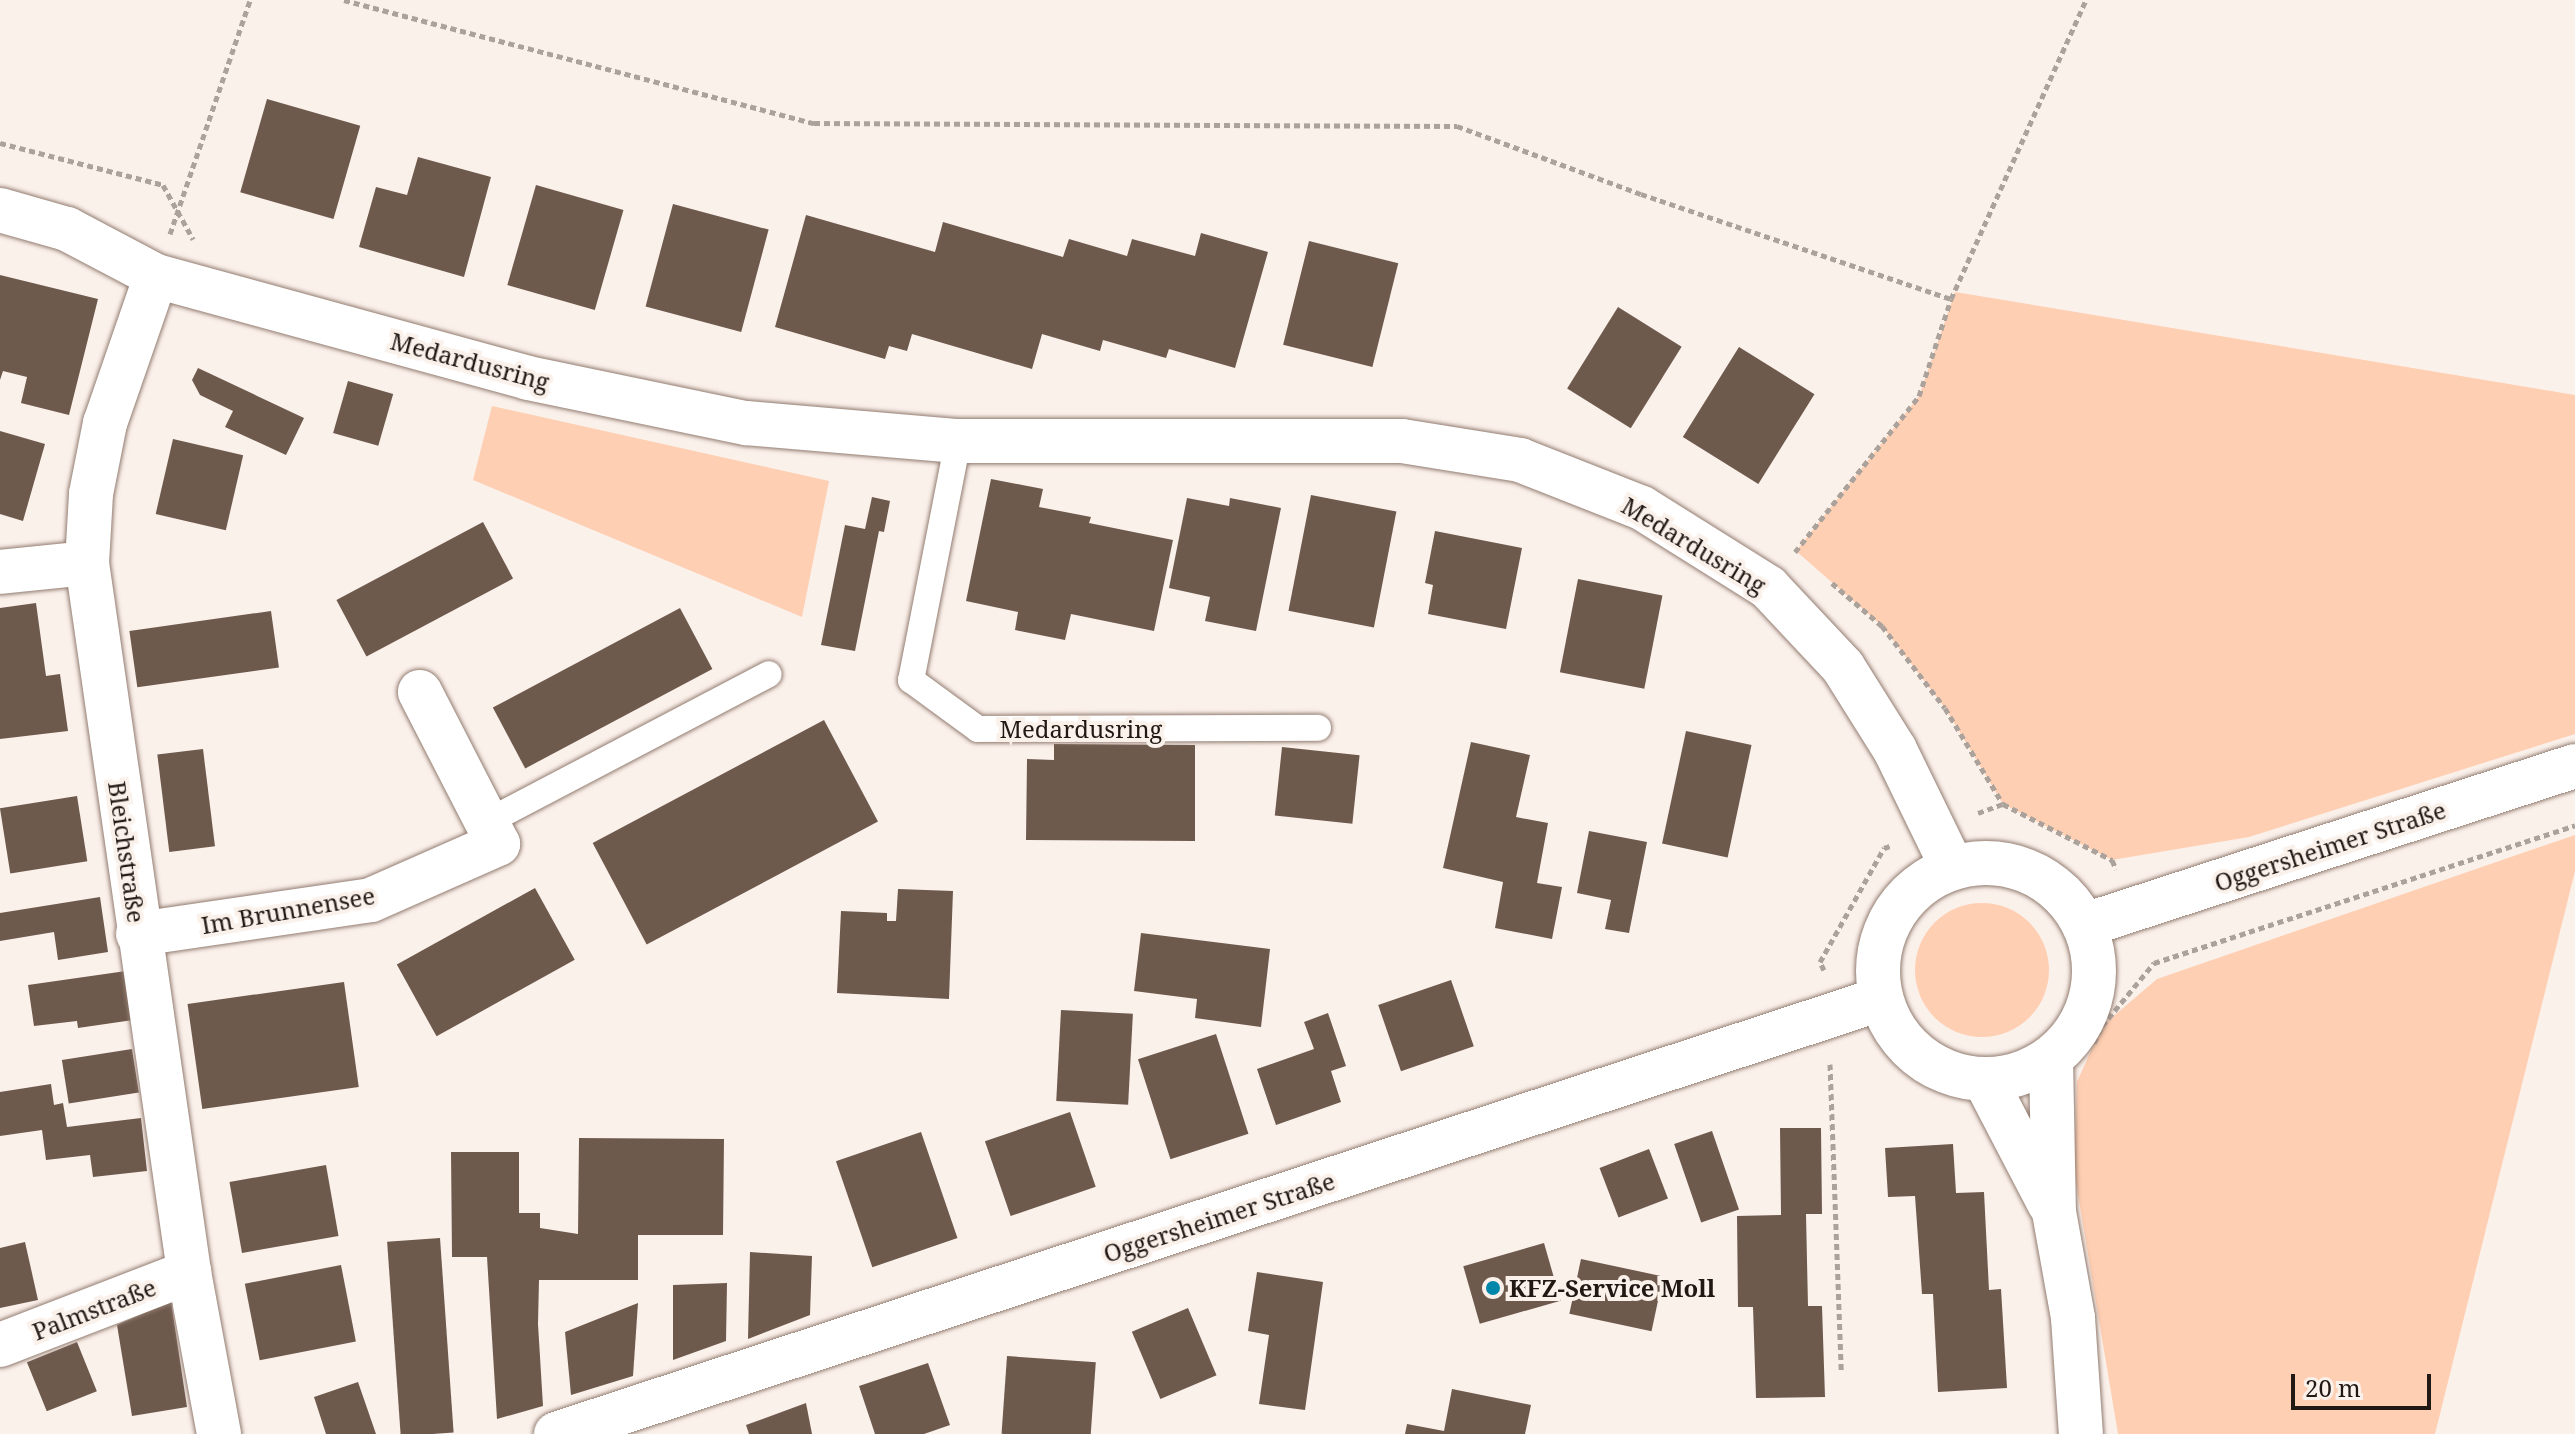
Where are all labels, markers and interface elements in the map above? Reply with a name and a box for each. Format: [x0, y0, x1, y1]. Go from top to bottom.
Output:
street label: Medardusring [388, 326, 552, 396]
street label: Medardusring [1617, 491, 1771, 599]
street label: Medardusring [999, 715, 1163, 743]
street label: Bleichstraße [103, 779, 151, 925]
street label: Oggersheimer Straße [2211, 795, 2449, 897]
street label: Im Brunnensee [199, 881, 377, 939]
street label: Oggersheimer Straße [1100, 1166, 1338, 1268]
street label: Palmstraße [28, 1272, 160, 1346]
place label: KFZ-Service Moll [1509, 1274, 1715, 1302]
marker: KFZ-Service Moll [1484, 1279, 1502, 1297]
scale bar [2295, 1358, 2435, 1408]
text: 20 m [2305, 1371, 2361, 1404]

